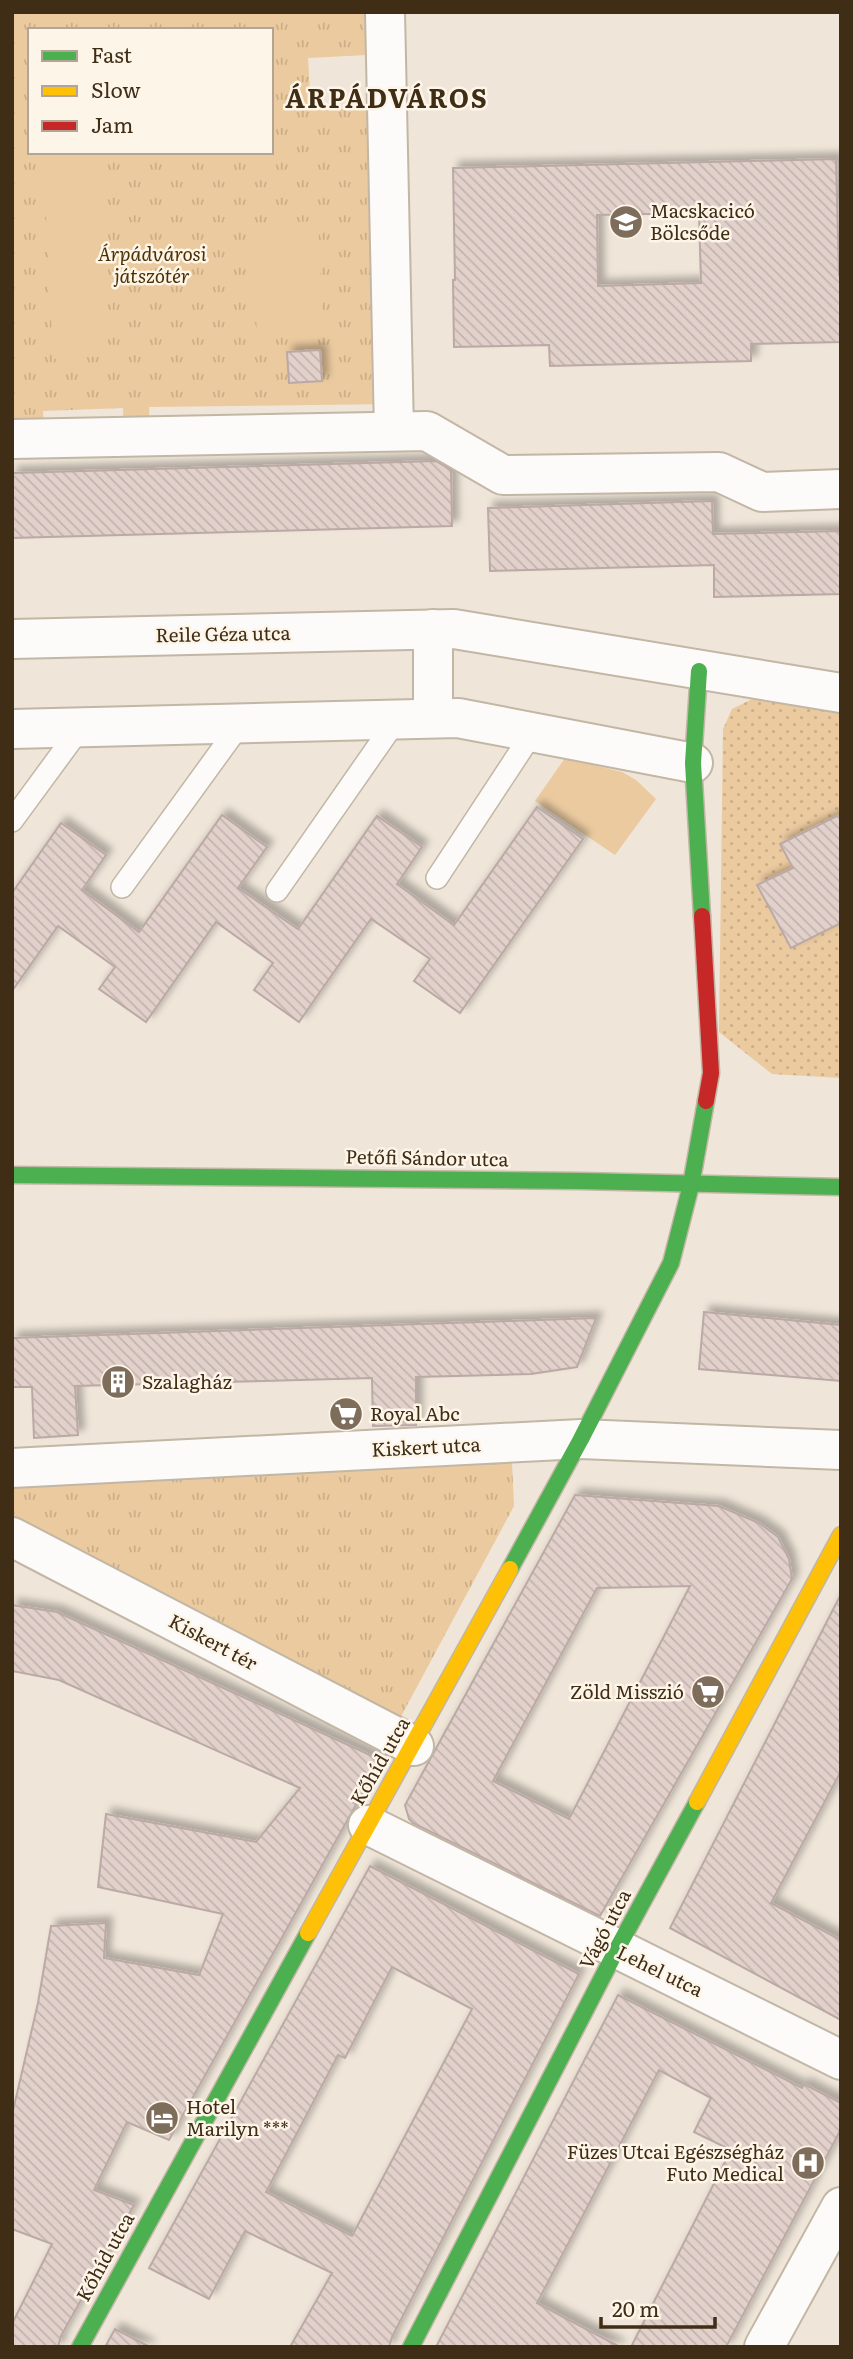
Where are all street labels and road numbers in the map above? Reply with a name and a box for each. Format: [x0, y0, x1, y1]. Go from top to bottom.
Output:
street label: Reile Géza utca [155, 618, 292, 648]
street label: Petőfi Sándor utca [345, 1142, 510, 1172]
street label: Kiskert utca [371, 1429, 482, 1463]
street label: Kiskert tér [164, 1606, 263, 1676]
street label: Kőhíd utca [343, 1710, 416, 1810]
street label: Vágó utca [571, 1883, 637, 1973]
street label: Lehel utca [613, 1937, 709, 2003]
street label: Kőhíd utca [68, 2206, 140, 2306]

